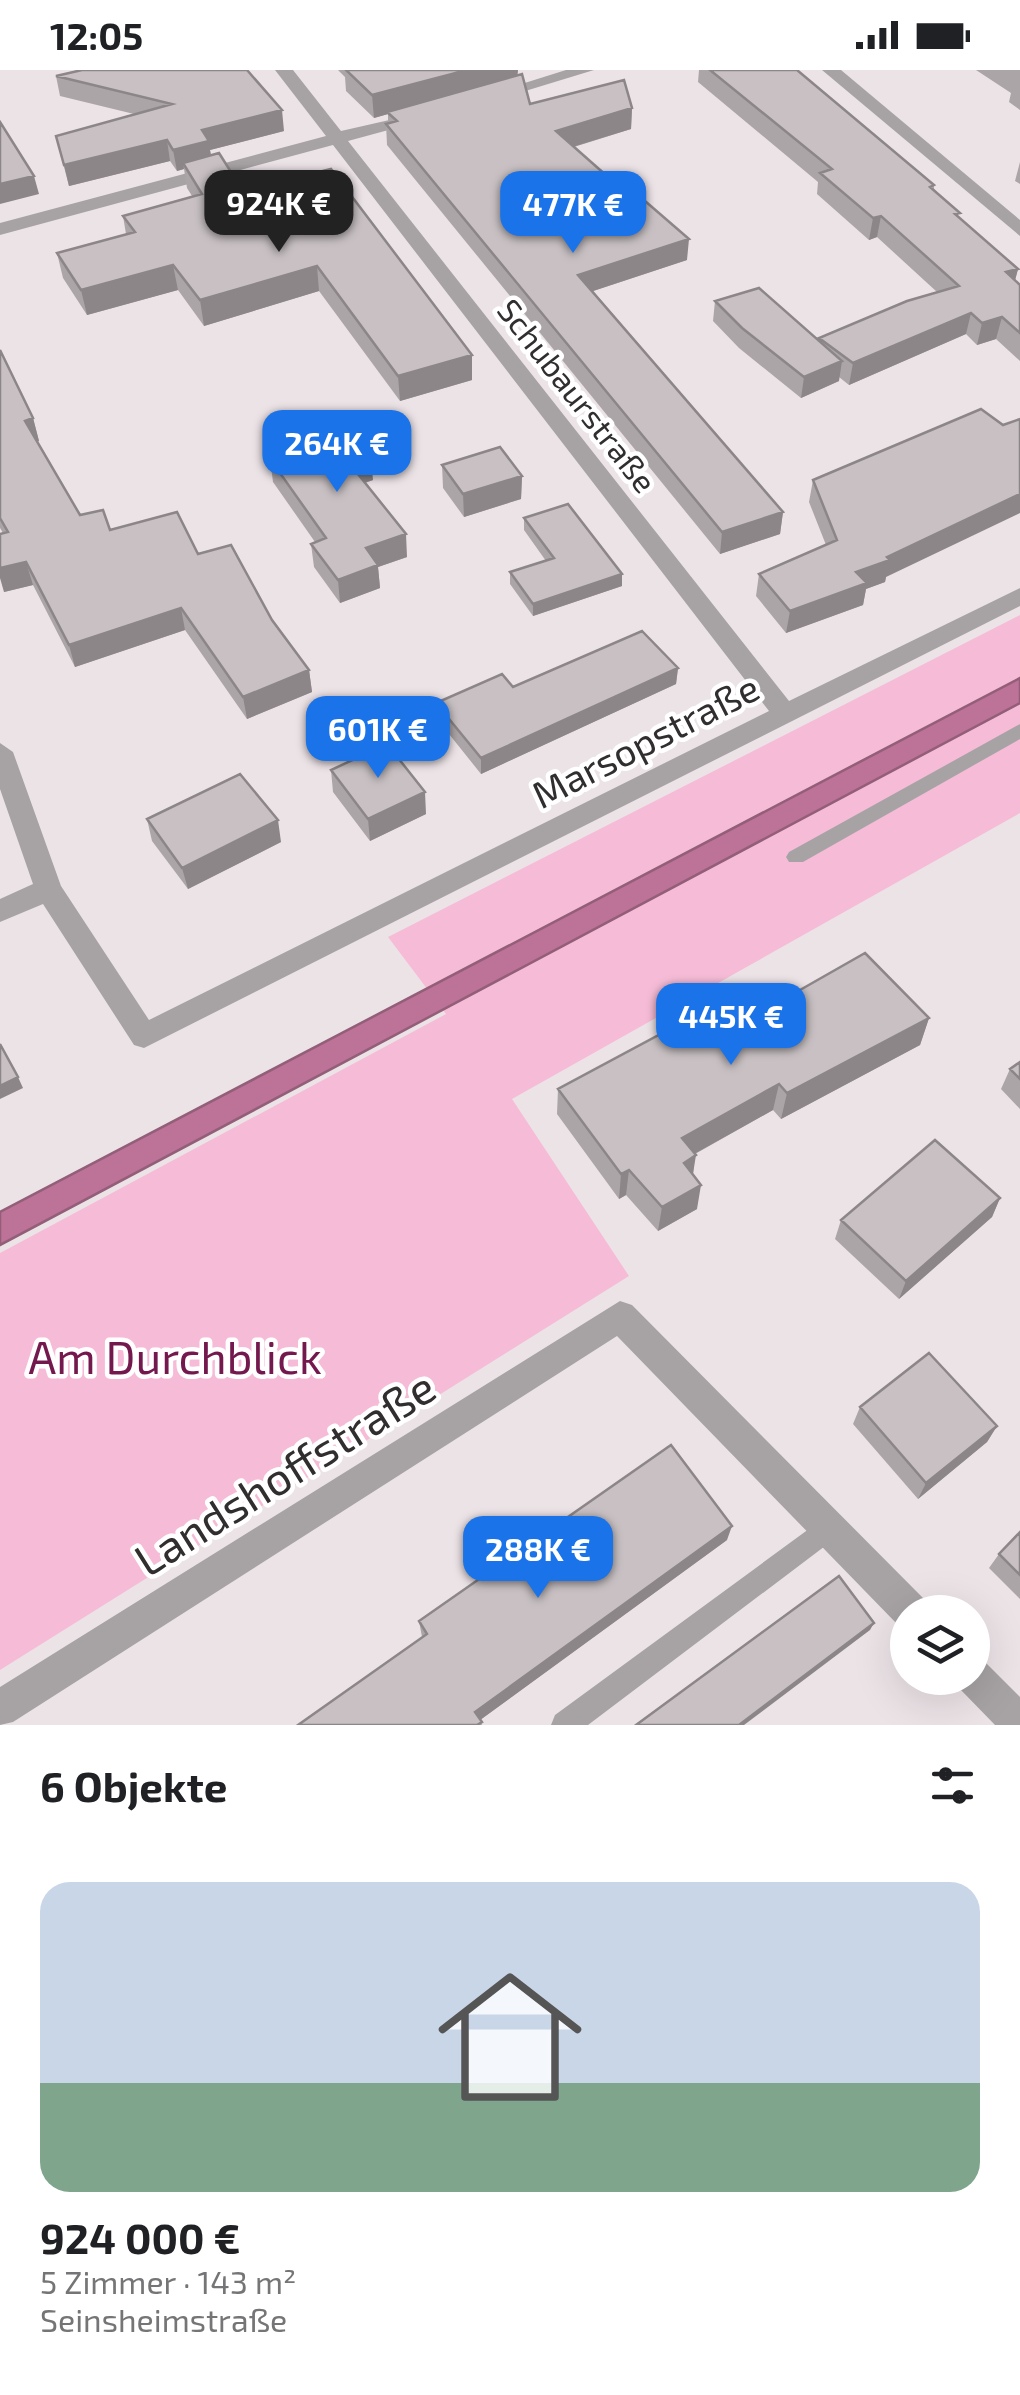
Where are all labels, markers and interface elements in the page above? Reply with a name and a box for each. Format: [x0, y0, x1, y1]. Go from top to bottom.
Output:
text: 12:05 [50, 12, 143, 58]
pin: 924K € [198, 170, 360, 255]
pin: 477K € [492, 171, 654, 256]
text: 924K € [226, 183, 332, 221]
text: 477K € [522, 184, 624, 222]
street label: Schubaurstraße [491, 291, 665, 499]
pin: 264K € [256, 410, 418, 495]
text: 264K € [284, 423, 390, 461]
street label: Marsopstraße [524, 663, 766, 817]
pin: 601K € [297, 696, 459, 781]
text: 601K € [328, 709, 428, 747]
pin: 445K € [650, 983, 812, 1068]
text: 445K € [678, 996, 784, 1034]
park label: Am Durchblick [28, 1329, 322, 1383]
street label: Landshoffstraße [124, 1358, 444, 1586]
pin: 288K € [457, 1516, 619, 1601]
text: 288K € [485, 1529, 591, 1567]
map controls [890, 1595, 990, 1695]
button: layers [890, 1595, 990, 1695]
icon: filters [925, 1758, 980, 1813]
text: 6 Objekte [40, 1760, 227, 1810]
icon: home [420, 1947, 600, 2127]
text: 924 000 € [40, 2212, 241, 2262]
text: 5 Zimmer · 143 m² [40, 2262, 296, 2300]
text: Seinsheimstraße [40, 2300, 287, 2338]

